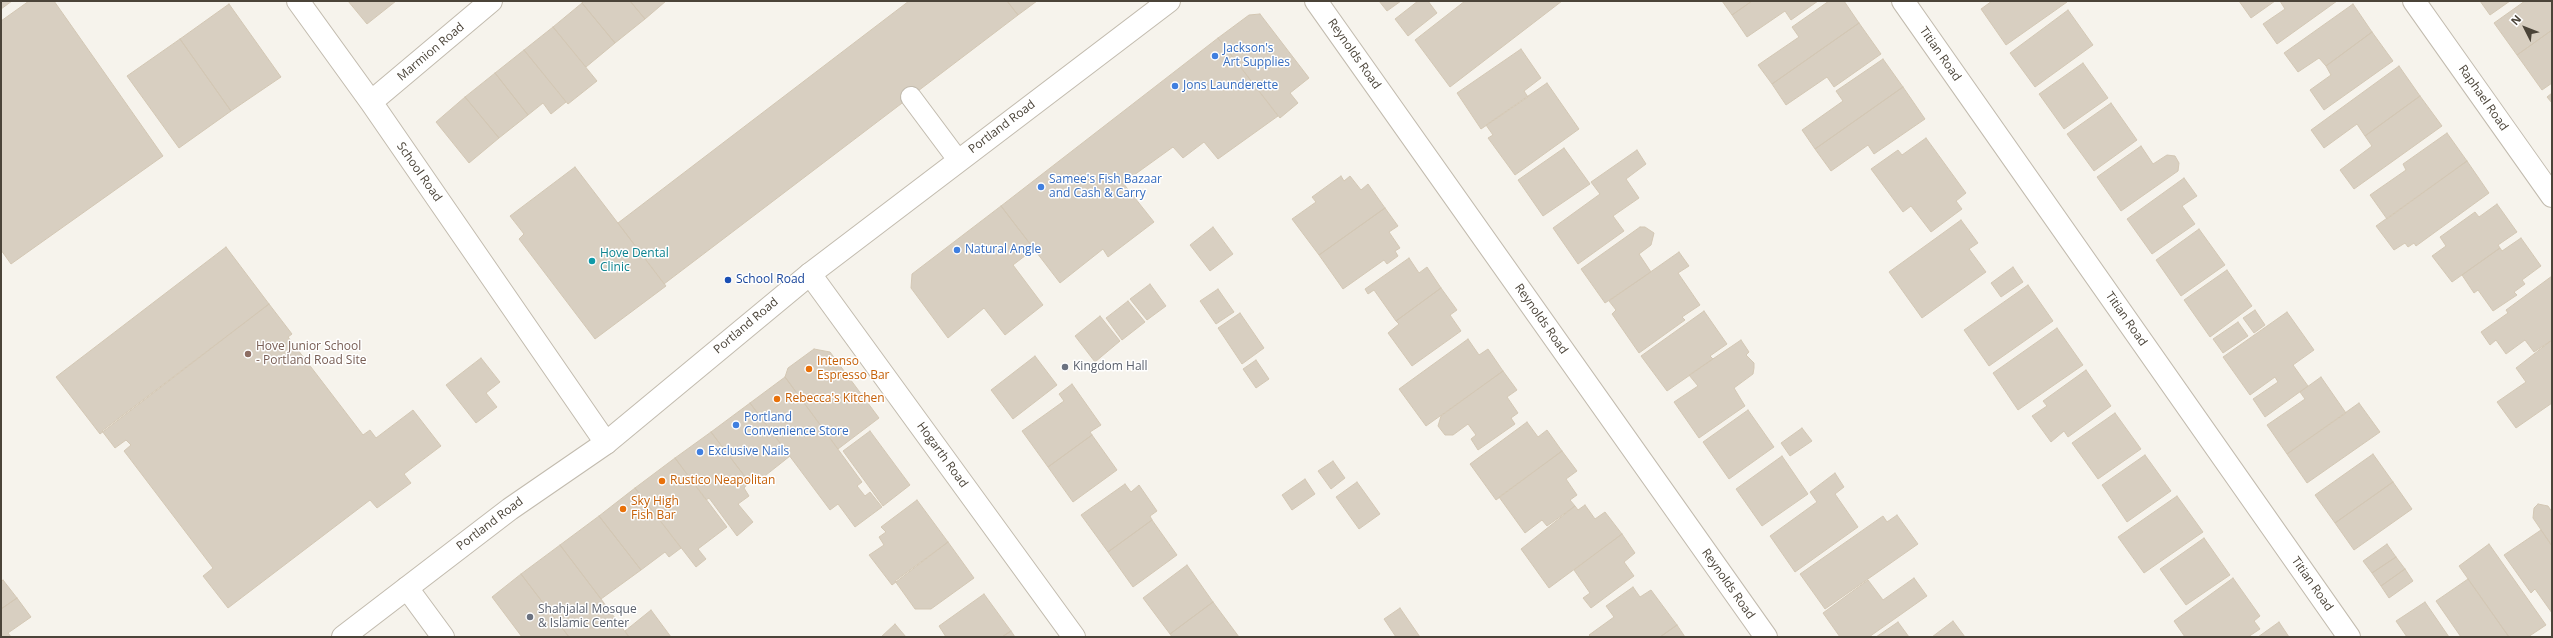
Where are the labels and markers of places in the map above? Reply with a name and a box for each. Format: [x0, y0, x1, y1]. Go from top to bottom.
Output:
place label: Jackson's Art Supplies [1223, 42, 1290, 70]
marker: Jackson's Art Supplies [1210, 51, 1220, 61]
place label: Jons Launderette [1183, 79, 1278, 93]
marker: Jons Launderette [1170, 81, 1180, 91]
place label: Samee's Fish Bazaar and Cash & Carry [1049, 173, 1162, 201]
marker: Samee's Fish Bazaar and Cash & Carry [1036, 182, 1046, 192]
place label: Natural Angle [965, 243, 1041, 257]
marker: Natural Angle [952, 245, 962, 255]
place label: Hove Dental Clinic [600, 247, 669, 275]
marker: Hove Dental Clinic [587, 256, 597, 266]
place label: School Road [736, 273, 805, 287]
marker: School Road [723, 275, 733, 285]
place label: Hove Junior School - Portland Road Site [256, 340, 366, 368]
marker: Hove Junior School - Portland Road Site [243, 349, 253, 359]
place label: Intenso Espresso Bar [817, 355, 889, 383]
place label: Kingdom Hall [1073, 360, 1148, 374]
marker: Kingdom Hall [1060, 362, 1070, 372]
marker: Intenso Espresso Bar [804, 364, 814, 374]
place label: Rebecca's Kitchen [785, 392, 885, 406]
marker: Rebecca's Kitchen [772, 394, 782, 404]
place label: Portland Convenience Store [744, 411, 849, 439]
marker: Portland Convenience Store [731, 420, 741, 430]
place label: Exclusive Nails [708, 445, 789, 459]
marker: Exclusive Nails [695, 447, 705, 457]
place label: Rustico Neapolitan [670, 474, 775, 488]
marker: Rustico Neapolitan [657, 476, 667, 486]
place label: Sky High Fish Bar [631, 495, 679, 523]
marker: Sky High Fish Bar [618, 504, 628, 514]
place label: Shahjalal Mosque & Islamic Center [538, 603, 637, 631]
marker: Shahjalal Mosque & Islamic Center [525, 612, 535, 622]

